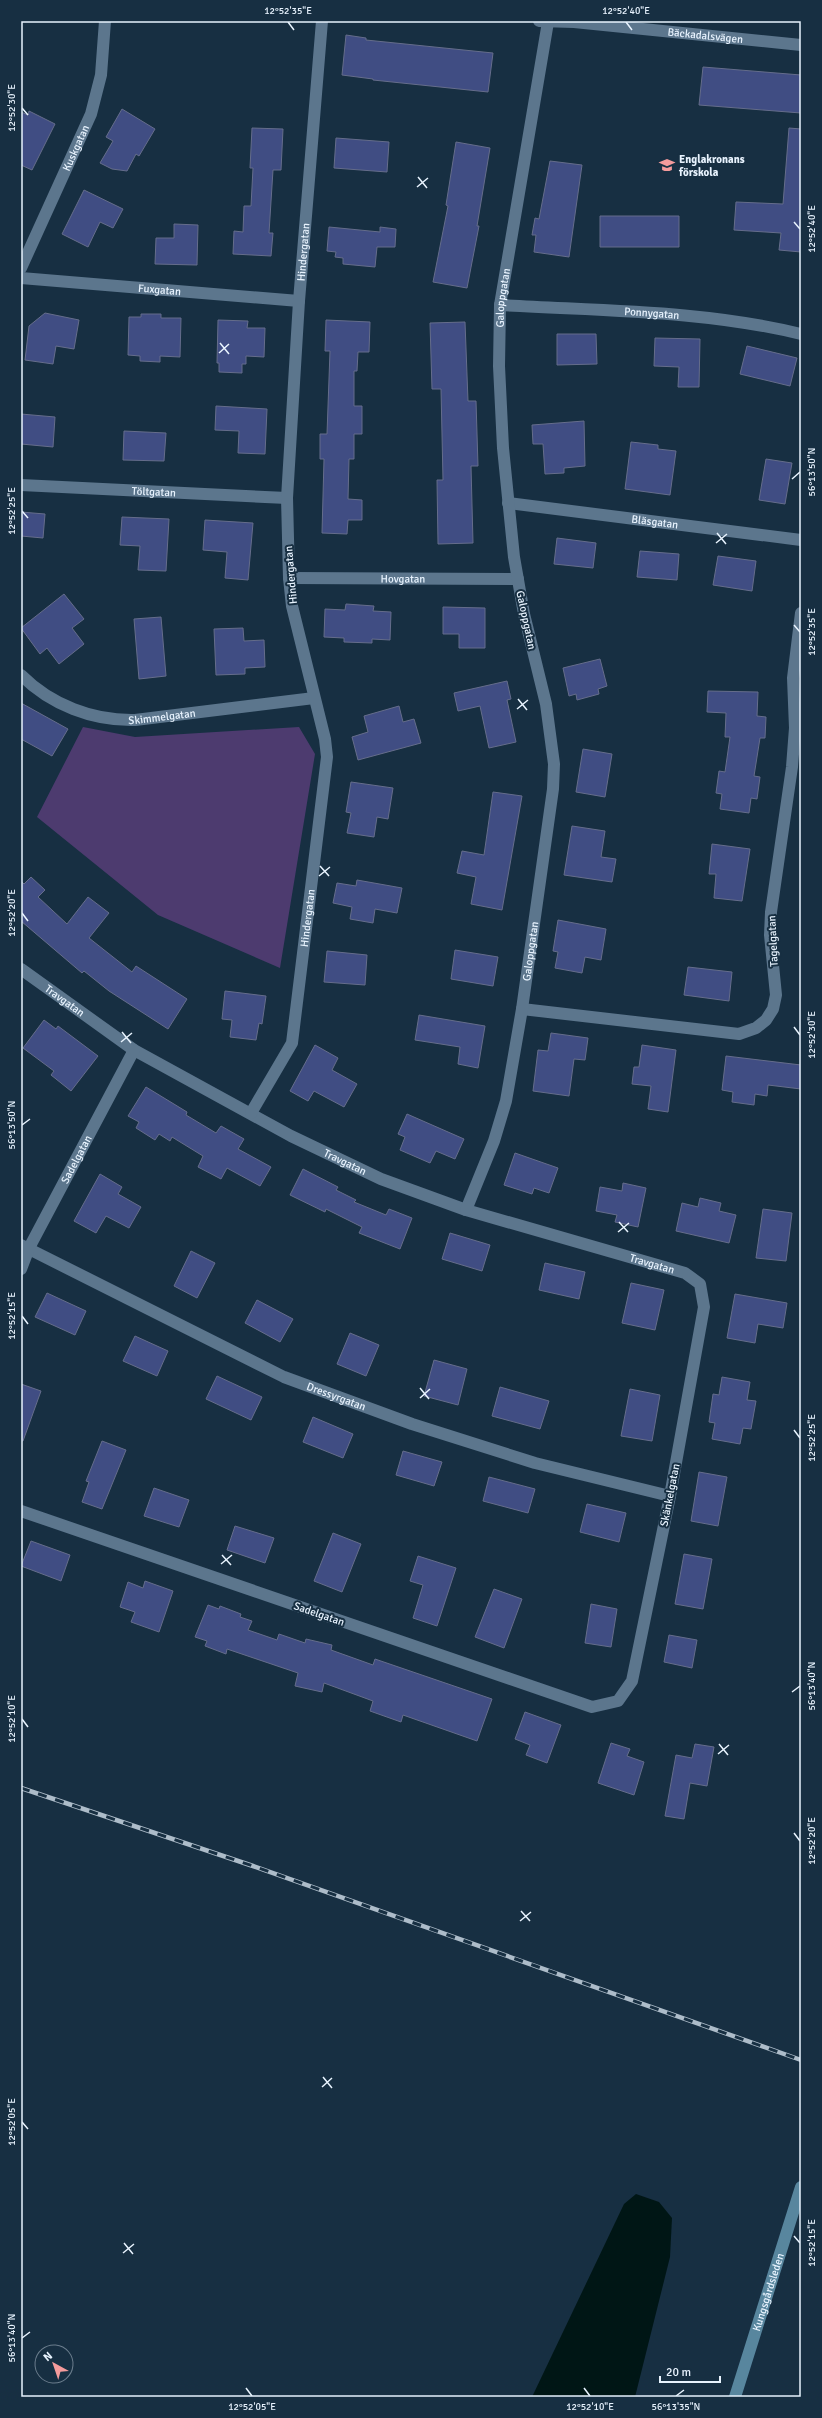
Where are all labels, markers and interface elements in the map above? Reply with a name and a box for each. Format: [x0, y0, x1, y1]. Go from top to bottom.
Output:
text: 12°52'35"E [264, 5, 312, 17]
text: 12°52'40"E [602, 5, 650, 17]
street label: Bäckadalsvägen [667, 25, 744, 46]
text: 12°52'30"E [6, 84, 18, 132]
street label: Kuskgatan [59, 123, 92, 173]
place label: Englakronans förskola [678, 153, 745, 179]
school or university icon: Englakronans förskola [658, 156, 676, 174]
text: 12°52'40"E [806, 205, 818, 253]
street label: Hindergatan [294, 222, 312, 282]
street label: Galoppgatan [493, 267, 513, 328]
street label: Fuxgatan [138, 281, 182, 298]
street label: Ponnygatan [624, 305, 680, 321]
text: 56°13'50"N [806, 448, 818, 496]
street label: Töltgatan [131, 484, 176, 499]
text: 12°52'25"E [6, 487, 18, 535]
street label: Bläsgatan [631, 512, 679, 531]
street label: Hindergatan [282, 545, 300, 605]
street label: Hovgatan [381, 572, 425, 585]
street label: Galoppgatan [513, 589, 539, 651]
text: 12°52'35"E [806, 608, 818, 656]
street label: Skimmelgatan [128, 706, 196, 727]
street label: Hindergatan [297, 888, 317, 948]
text: 12°52'20"E [6, 889, 18, 937]
street label: Tagelgatan [765, 915, 781, 967]
street label: Galoppgatan [520, 921, 541, 982]
street label: Travgatan [42, 982, 87, 1019]
text: 12°52'30"E [806, 1011, 818, 1059]
text: 56°13'50"N [6, 1101, 18, 1149]
street label: Sadelgatan [58, 1133, 94, 1186]
street label: Travgatan [322, 1146, 369, 1178]
street label: Travgatan [628, 1251, 676, 1276]
text: 12°52'15"E [6, 1292, 18, 1340]
street label: Dressyrgatan [305, 1379, 368, 1413]
text: 12°52'25"E [806, 1414, 818, 1462]
street label: Skänkelgatan [658, 1462, 682, 1528]
street label: Sadelgatan [292, 1599, 346, 1629]
text: 56°13'40"N [806, 1662, 818, 1710]
text: 12°52'10"E [6, 1695, 18, 1743]
text: 12°52'20"E [806, 1817, 818, 1865]
text: 12°52'05"E [6, 2098, 18, 2146]
text: 12°52'15"E [806, 2219, 818, 2267]
street label: Kungsgårdsleden [750, 2251, 786, 2333]
text: 56°13'40"N [6, 2314, 18, 2362]
north arrow [34, 2344, 74, 2384]
text: N [41, 2349, 55, 2364]
scale bar [660, 2358, 720, 2384]
text: 20 m [666, 2365, 691, 2380]
text: 12°52'05"E [228, 2401, 276, 2413]
text: 12°52'10"E [566, 2401, 614, 2413]
text: 56°13'35"N [652, 2401, 700, 2413]

